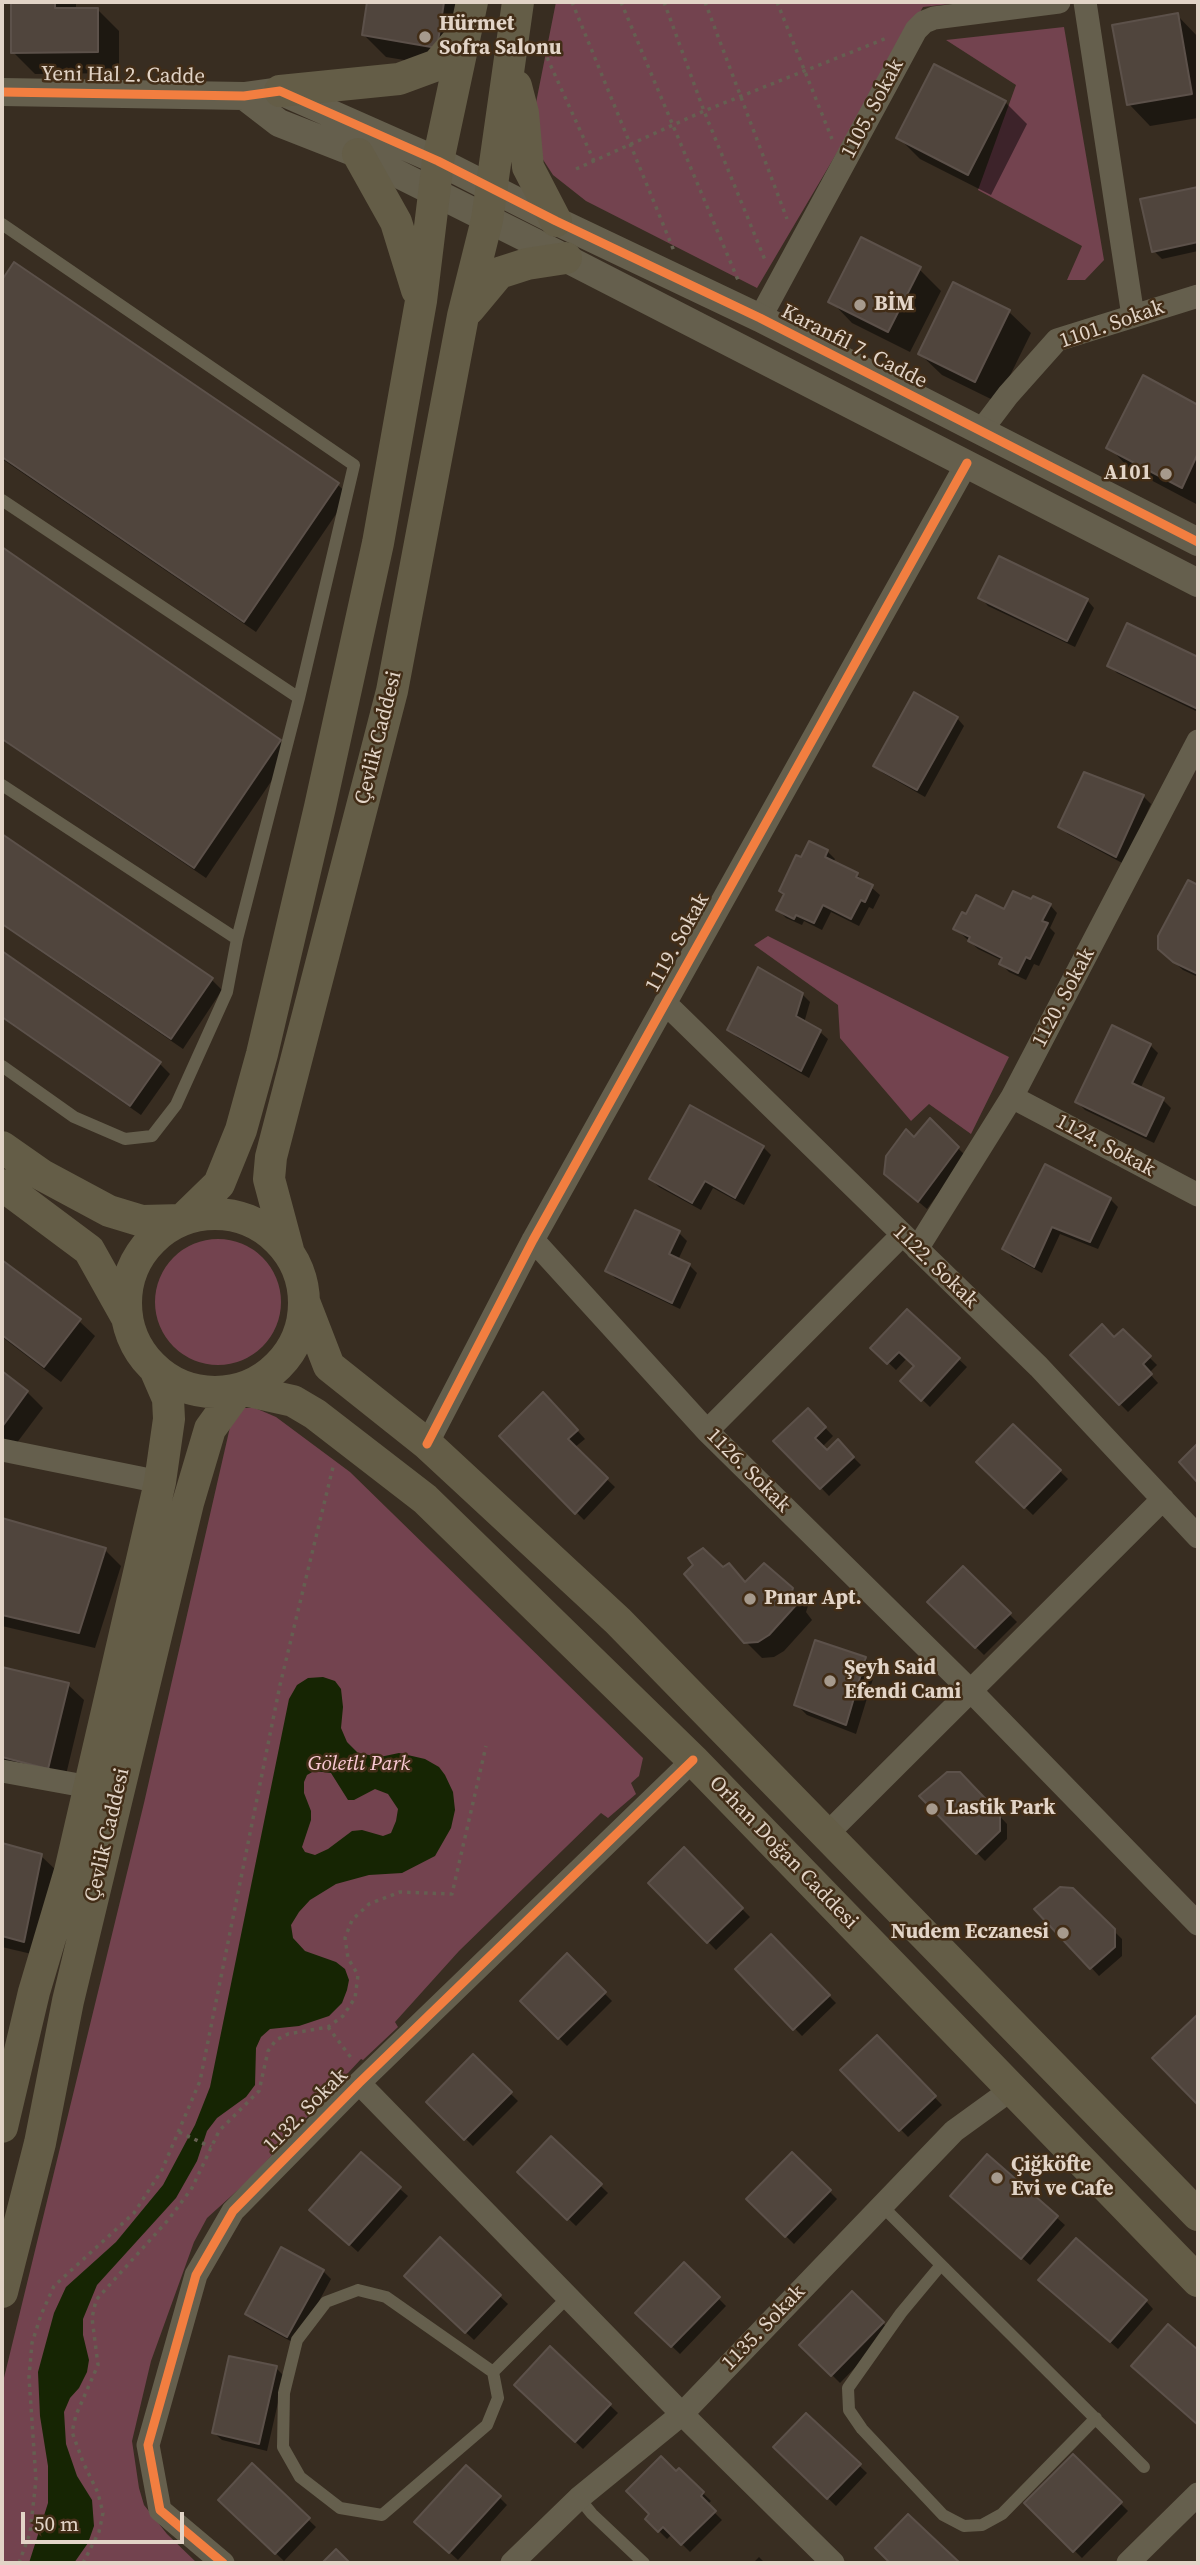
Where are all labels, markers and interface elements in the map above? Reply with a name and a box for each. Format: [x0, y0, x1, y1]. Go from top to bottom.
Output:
place label: Hürmet Sofra Salonu [439, 12, 561, 62]
marker: Hürmet Sofra Salonu [417, 29, 433, 45]
street label: 1105. Sokak [836, 55, 910, 163]
street label: Yeni Hal 2. Cadde [41, 62, 205, 90]
place label: BİM [874, 292, 914, 318]
street label: 1101. Sokak [1056, 295, 1168, 355]
marker: BİM [852, 297, 868, 313]
street label: Karanfil 7. Cadde [777, 299, 931, 395]
place label: A101 [1104, 461, 1152, 487]
marker: A101 [1158, 466, 1174, 482]
street label: Çevlik Caddesi [350, 669, 408, 807]
street label: 1119. Sokak [641, 889, 715, 997]
street label: 1120. Sokak [1027, 944, 1101, 1052]
street label: 1124. Sokak [1051, 1109, 1159, 1183]
street label: 1122. Sokak [887, 1220, 983, 1314]
street label: 1126. Sokak [701, 1424, 795, 1518]
place label: Pınar Apt. [764, 1586, 862, 1612]
marker: Pınar Apt. [742, 1591, 758, 1607]
place label: Şeyh Said Efendi Cami [844, 1656, 961, 1706]
marker: Şeyh Said Efendi Cami [822, 1673, 838, 1689]
park label: Göletli Park [308, 1752, 410, 1778]
street label: Çevlik Caddesi [80, 1766, 136, 1904]
street label: Orhan Doğan Caddesi [703, 1771, 863, 1935]
place label: Lastik Park [946, 1796, 1056, 1822]
marker: Lastik Park [924, 1801, 940, 1817]
place label: Nudem Eczanesi [891, 1920, 1049, 1946]
marker: Nudem Eczanesi [1055, 1925, 1071, 1941]
street label: 1132. Sokak [259, 2064, 353, 2158]
place label: Çiğköfte Evi ve Cafe [1011, 2153, 1113, 2203]
marker: Çiğköfte Evi ve Cafe [989, 2170, 1005, 2186]
street label: 1135. Sokak [717, 2280, 811, 2376]
scale bar [24, 2498, 187, 2542]
text: 50 m [34, 2509, 79, 2538]

